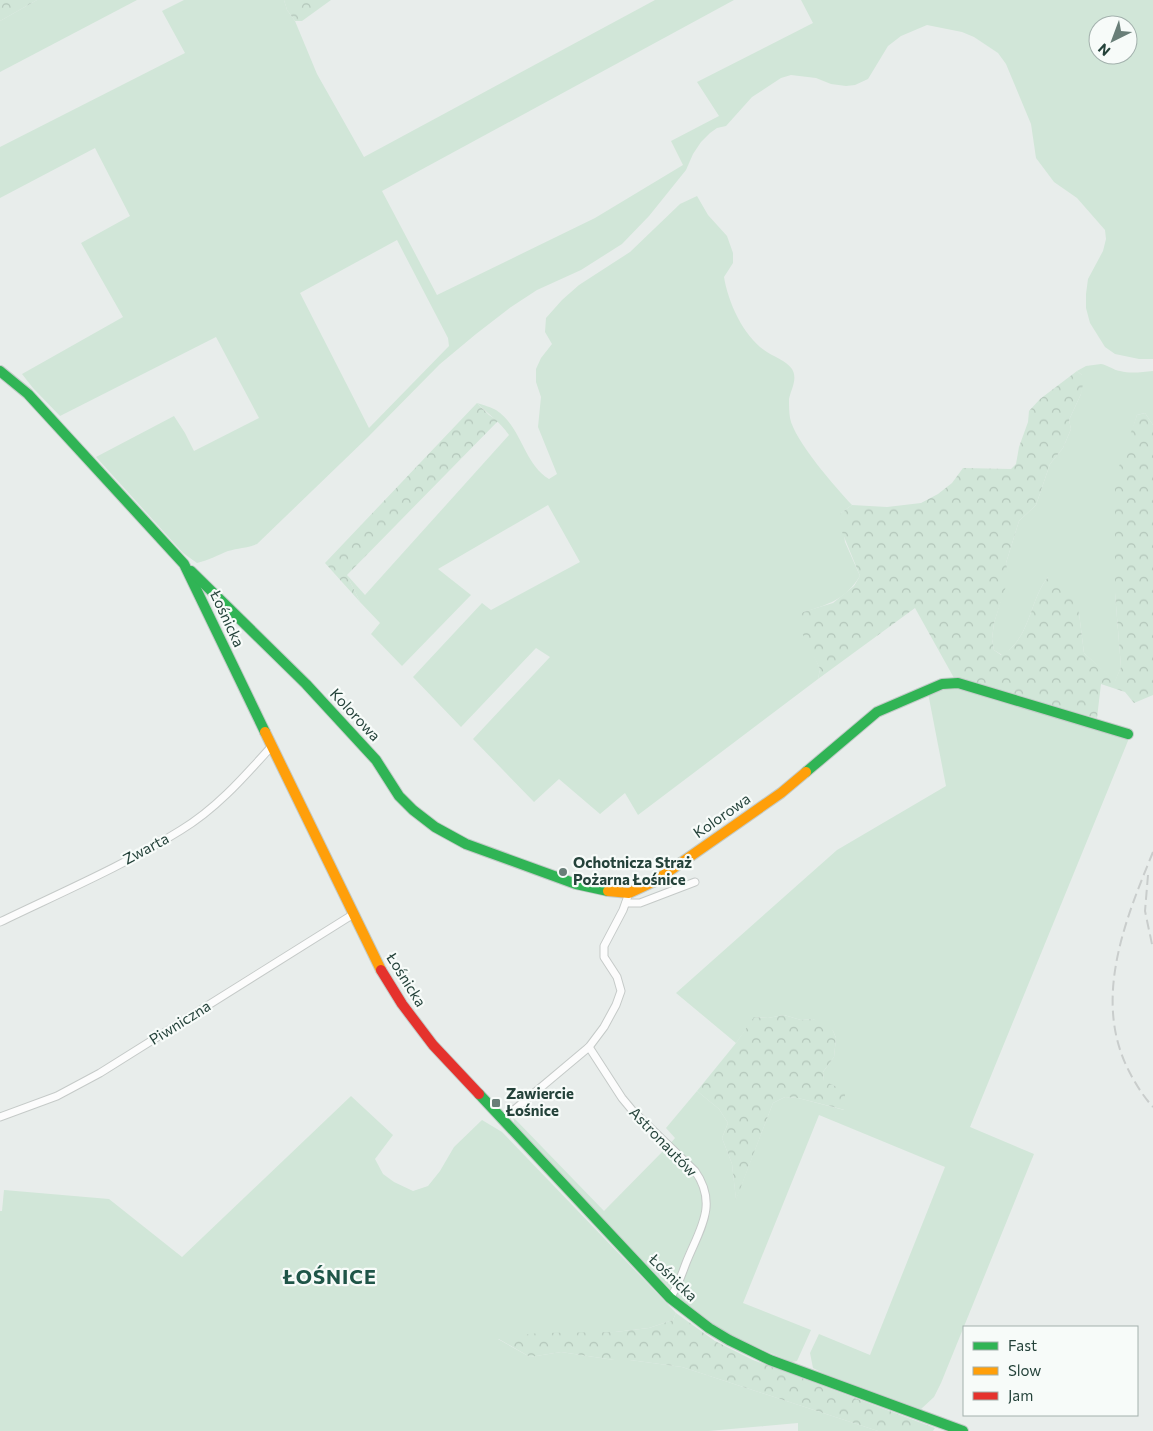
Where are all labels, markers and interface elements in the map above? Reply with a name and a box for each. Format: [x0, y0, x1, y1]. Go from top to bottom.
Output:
north arrow [1088, 15, 1138, 65]
text: N [1094, 40, 1114, 60]
street label: Łośnicka [207, 587, 249, 650]
street label: Kolorowa [327, 684, 385, 744]
street label: Kolorowa [689, 789, 753, 841]
street label: Zwarta [120, 829, 171, 868]
place label: Ochotnicza Straż Pożarna Łośnice [573, 853, 692, 888]
marker: Ochotnicza Straż Pożarna Łośnice [557, 866, 569, 878]
street label: Łośnicka [383, 948, 430, 1010]
street label: Piwniczna [145, 996, 214, 1048]
place label: Zawiercie Łośnice [505, 1084, 574, 1119]
marker: Zawiercie Łośnice [490, 1097, 502, 1109]
street label: Astronautów [626, 1103, 701, 1180]
street label: Łośnicka [645, 1249, 702, 1305]
district label: ŁOŚNICE [282, 1264, 377, 1288]
legend [963, 1326, 1138, 1416]
text: Fast [1008, 1336, 1037, 1354]
text: Slow [1008, 1361, 1041, 1379]
text: Jam [1008, 1386, 1033, 1404]

